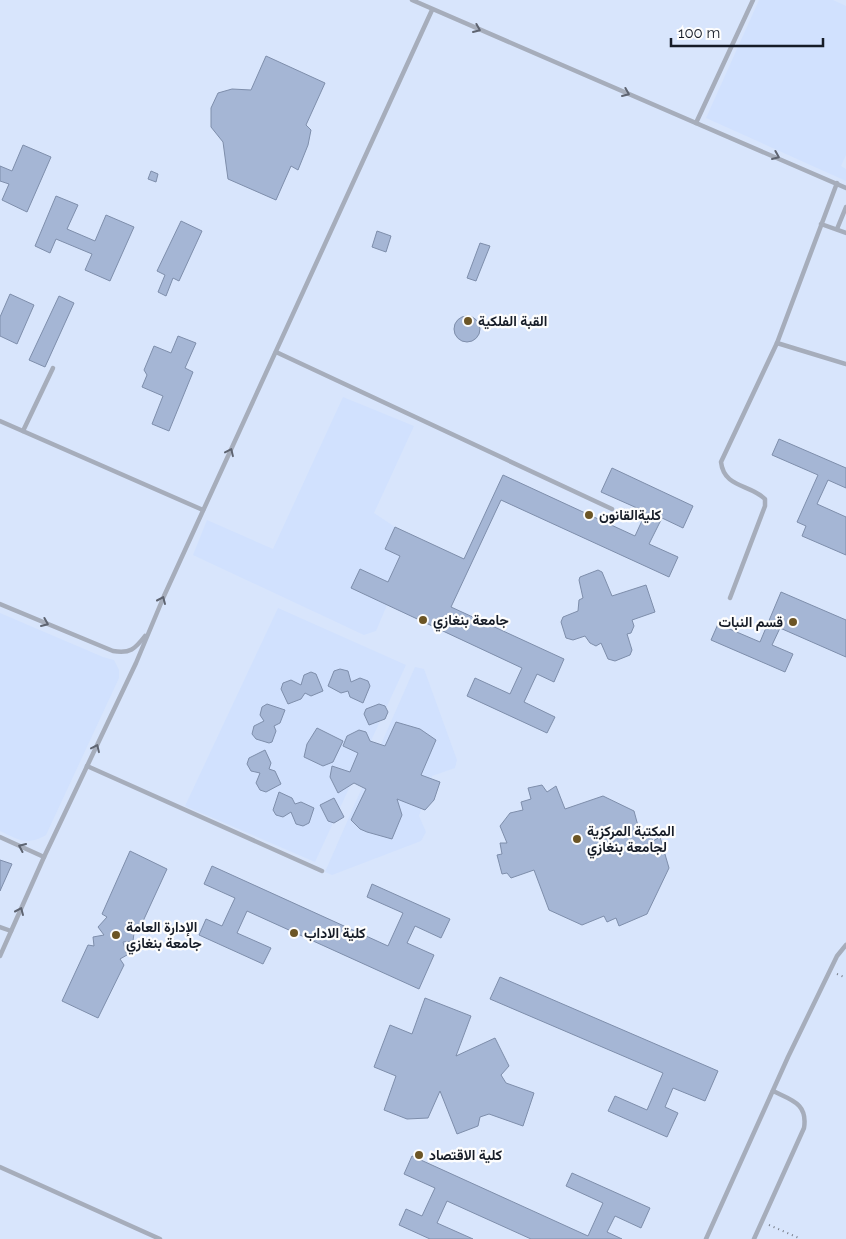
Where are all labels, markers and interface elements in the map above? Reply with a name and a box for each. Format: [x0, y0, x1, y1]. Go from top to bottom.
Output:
scale bar [671, 15, 824, 47]
one-way arrow [472, 23, 481, 34]
text: 100 m [678, 24, 720, 42]
one-way arrow [622, 88, 630, 98]
one-way arrow [771, 150, 780, 161]
place label: القبة الفلكية [478, 313, 547, 330]
marker: القبة الفلكية [462, 315, 474, 327]
one-way arrow [223, 448, 234, 457]
place label: كليةالقانون [599, 507, 661, 524]
marker: كليةالقانون [583, 509, 595, 521]
one-way arrow [156, 596, 167, 605]
place label: جامعة بنغازي [433, 612, 509, 632]
marker: جامعة بنغازي [417, 614, 429, 626]
place label: قسم النبات [718, 614, 783, 631]
one-way arrow [40, 616, 49, 627]
marker: قسم النبات [787, 616, 799, 628]
one-way arrow [90, 744, 100, 753]
place label: المكتبة المركزية لجامعة بنغازي [587, 823, 675, 859]
marker: المكتبة المركزية لجامعة بنغازي [571, 833, 583, 845]
one-way arrow [18, 843, 27, 853]
one-way arrow [13, 907, 24, 916]
place label: الإدارة العامة جامعة بنغازي [126, 919, 202, 955]
place label: كلية الاداب [304, 925, 366, 942]
marker: كلية الاداب [288, 927, 300, 939]
marker: الإدارة العامة جامعة بنغازي [110, 929, 122, 941]
place label: كلية الاقتصاد [429, 1147, 502, 1164]
marker: كلية الاقتصاد [413, 1149, 425, 1161]

